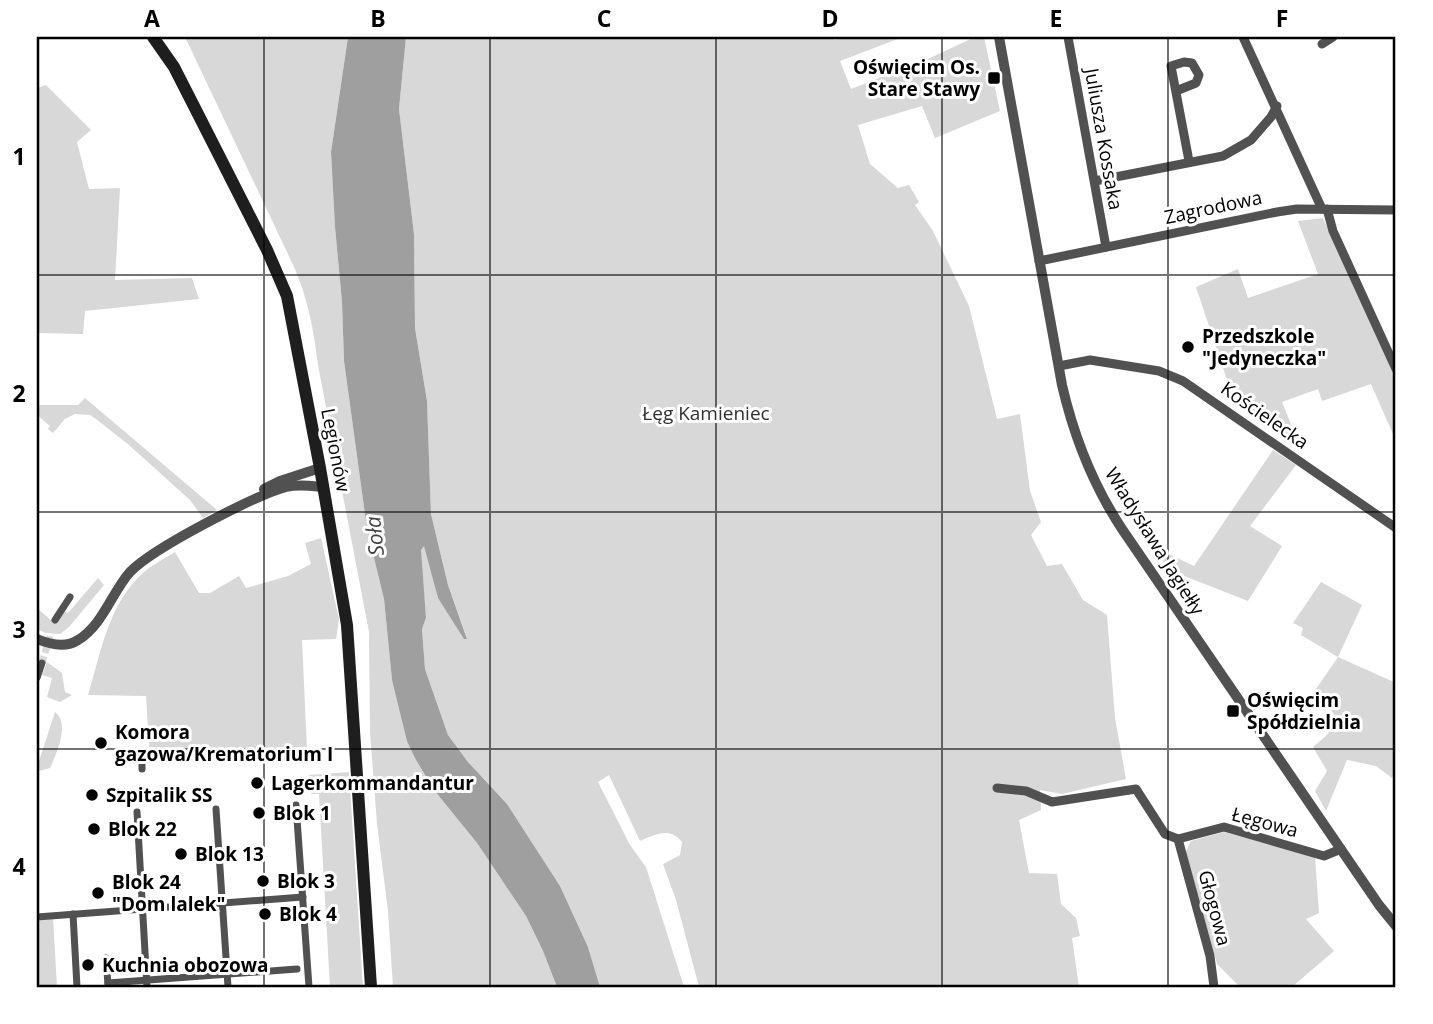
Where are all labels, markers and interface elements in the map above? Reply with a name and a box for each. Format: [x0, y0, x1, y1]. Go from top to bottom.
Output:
text: A [144, 2, 160, 34]
text: B [370, 2, 386, 34]
text: C [597, 2, 611, 34]
text: D [821, 2, 839, 34]
text: E [1050, 2, 1062, 34]
text: F [1276, 2, 1288, 34]
place label: Oświęcim Os. Stare Stawy [853, 54, 980, 102]
street label: Juliusza Kossaka [1078, 64, 1129, 212]
marker: Oświęcim Os. Stare Stawy [986, 70, 1002, 86]
text: 1 [12, 140, 26, 172]
street label: Zagrodowa [1162, 184, 1264, 230]
place label: Przedszkole "Jedyneczka" [1202, 323, 1326, 371]
marker: Przedszkole "Jedyneczka" [1180, 339, 1196, 355]
street label: Kościelecka [1216, 375, 1314, 455]
text: 2 [12, 377, 26, 409]
park label: Łęg Kamieniec [642, 400, 770, 426]
street label: Legionów [315, 406, 357, 494]
street label: Władysława Jagiełły [1099, 462, 1211, 620]
water label: Soła [358, 515, 390, 557]
text: 3 [12, 613, 26, 645]
place label: Oświęcim Spółdzielnia [1247, 687, 1361, 735]
marker: Oświęcim Spółdzielnia [1225, 703, 1241, 719]
place label: Komora gazowa/Krematorium I [115, 719, 333, 767]
marker: Komora gazowa/Krematorium I [93, 735, 109, 751]
place label: Lagerkommandantur [271, 770, 474, 796]
marker: Lagerkommandantur [249, 775, 265, 791]
place label: Szpitalik SS [106, 782, 213, 808]
marker: Szpitalik SS [84, 787, 100, 803]
place label: Blok 1 [273, 800, 331, 826]
street label: Łęgowa [1229, 801, 1301, 843]
marker: Blok 1 [251, 805, 267, 821]
place label: Blok 22 [108, 816, 177, 842]
marker: Blok 22 [86, 821, 102, 837]
place label: Blok 13 [195, 841, 264, 867]
marker: Blok 13 [173, 846, 189, 862]
text: 4 [12, 850, 26, 882]
street label: Głogowa [1192, 867, 1238, 949]
place label: Blok 3 [277, 868, 335, 894]
place label: Blok 24 "Dom lalek" [112, 869, 225, 917]
marker: Blok 3 [255, 873, 271, 889]
marker: Blok 24 "Dom lalek" [90, 885, 106, 901]
place label: Blok 4 [279, 901, 337, 927]
marker: Blok 4 [257, 906, 273, 922]
place label: Kuchnia obozowa [102, 952, 268, 978]
marker: Kuchnia obozowa [80, 957, 96, 973]

